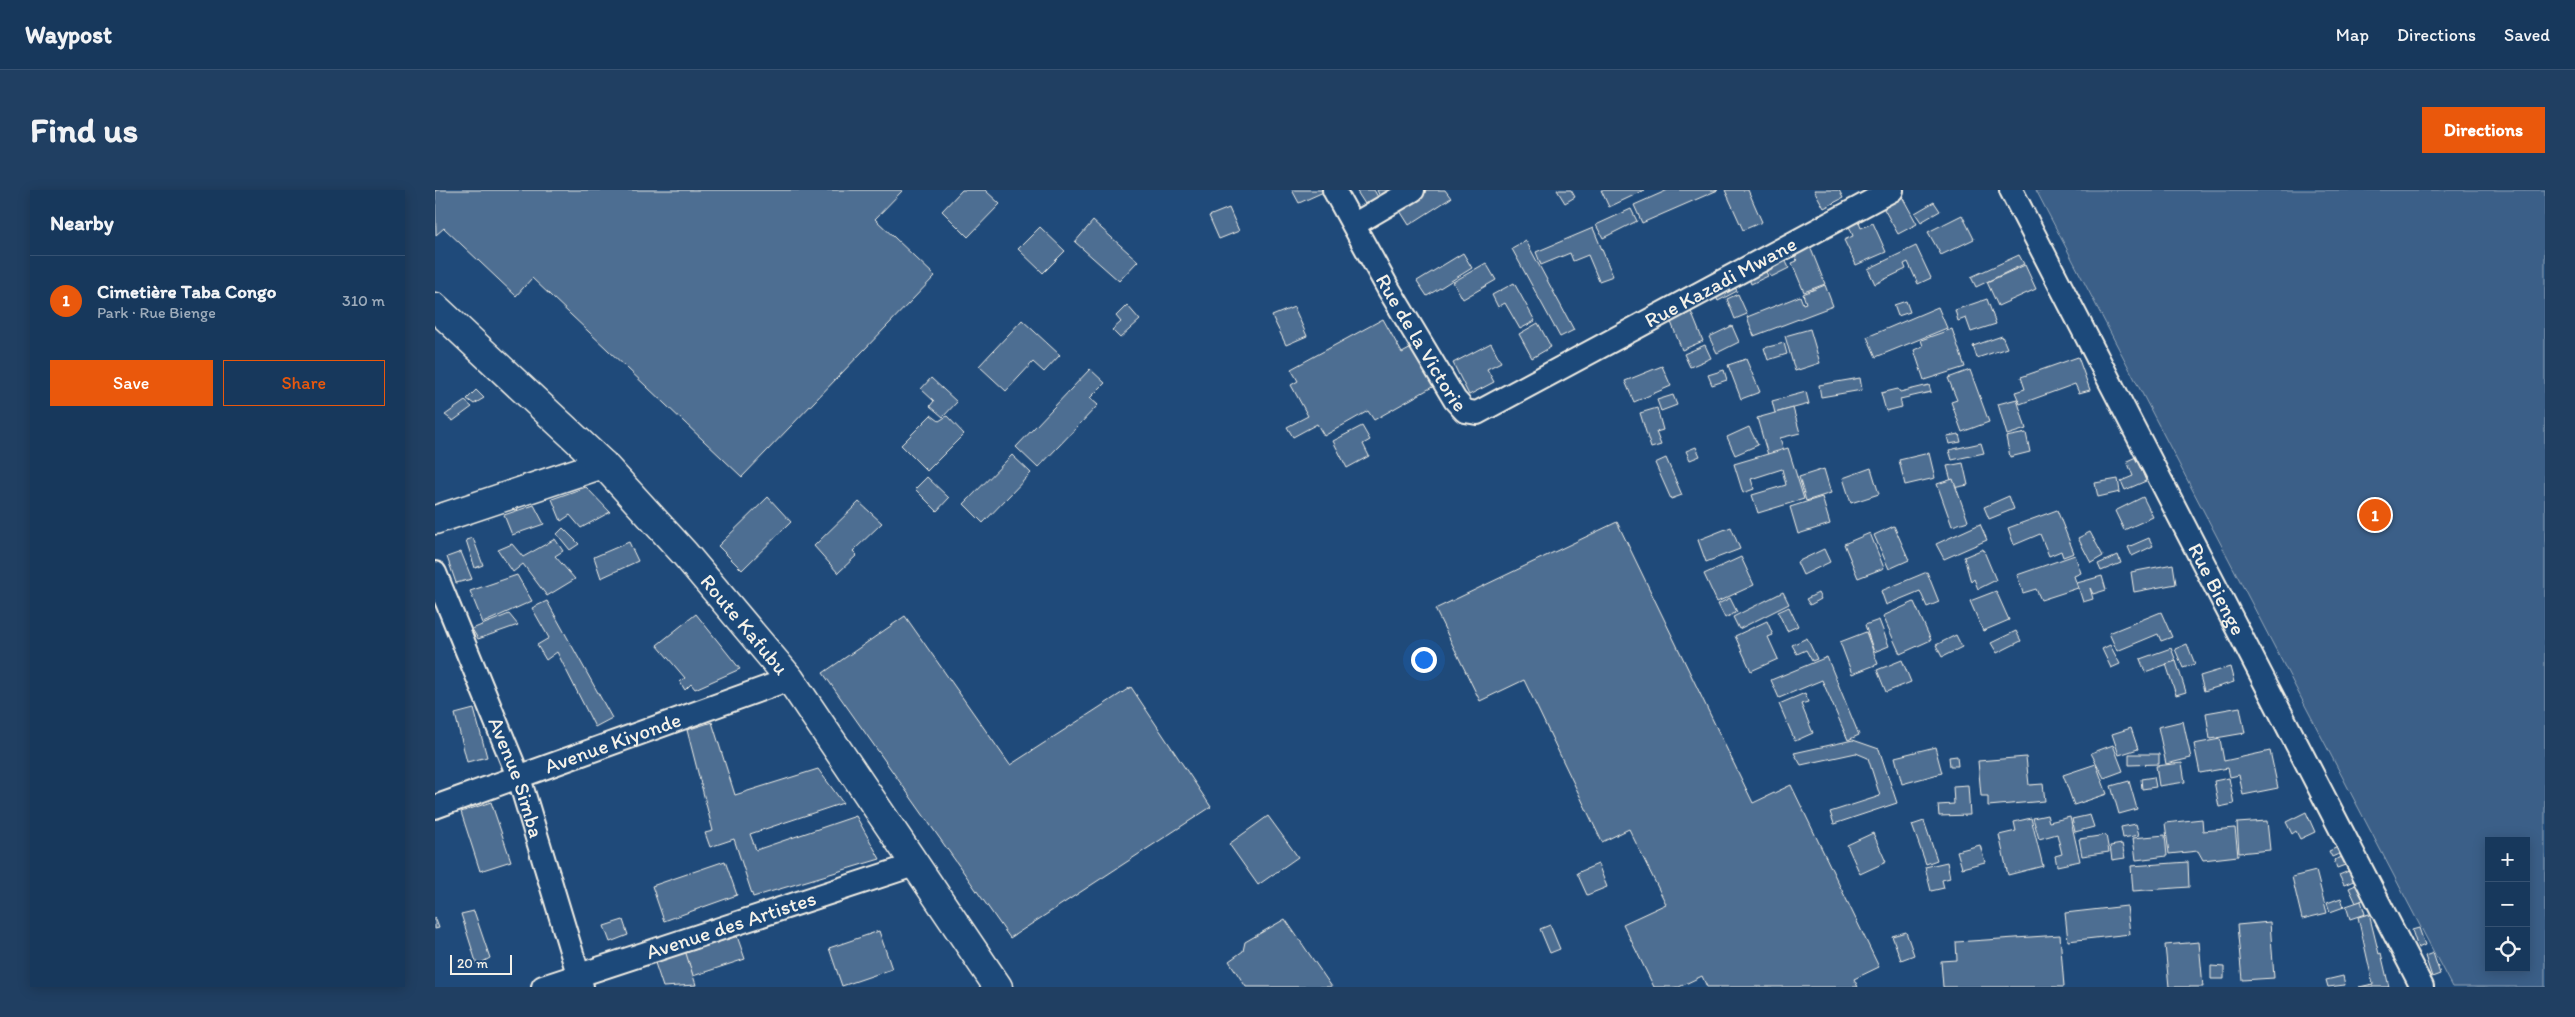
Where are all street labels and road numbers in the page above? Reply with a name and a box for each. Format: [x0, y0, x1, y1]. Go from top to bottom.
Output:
street label: Rue Kazadi Mwane [1640, 231, 1801, 333]
street label: Rue de la Victorie [1371, 269, 1473, 417]
street label: Rue Bienge [2183, 539, 2251, 639]
street label: Route Kafubu [695, 569, 794, 680]
street label: Avenue Kiyonde [541, 706, 684, 778]
street label: Avenue Simba [483, 713, 549, 841]
street label: Avenue des Artistes [643, 885, 819, 964]

